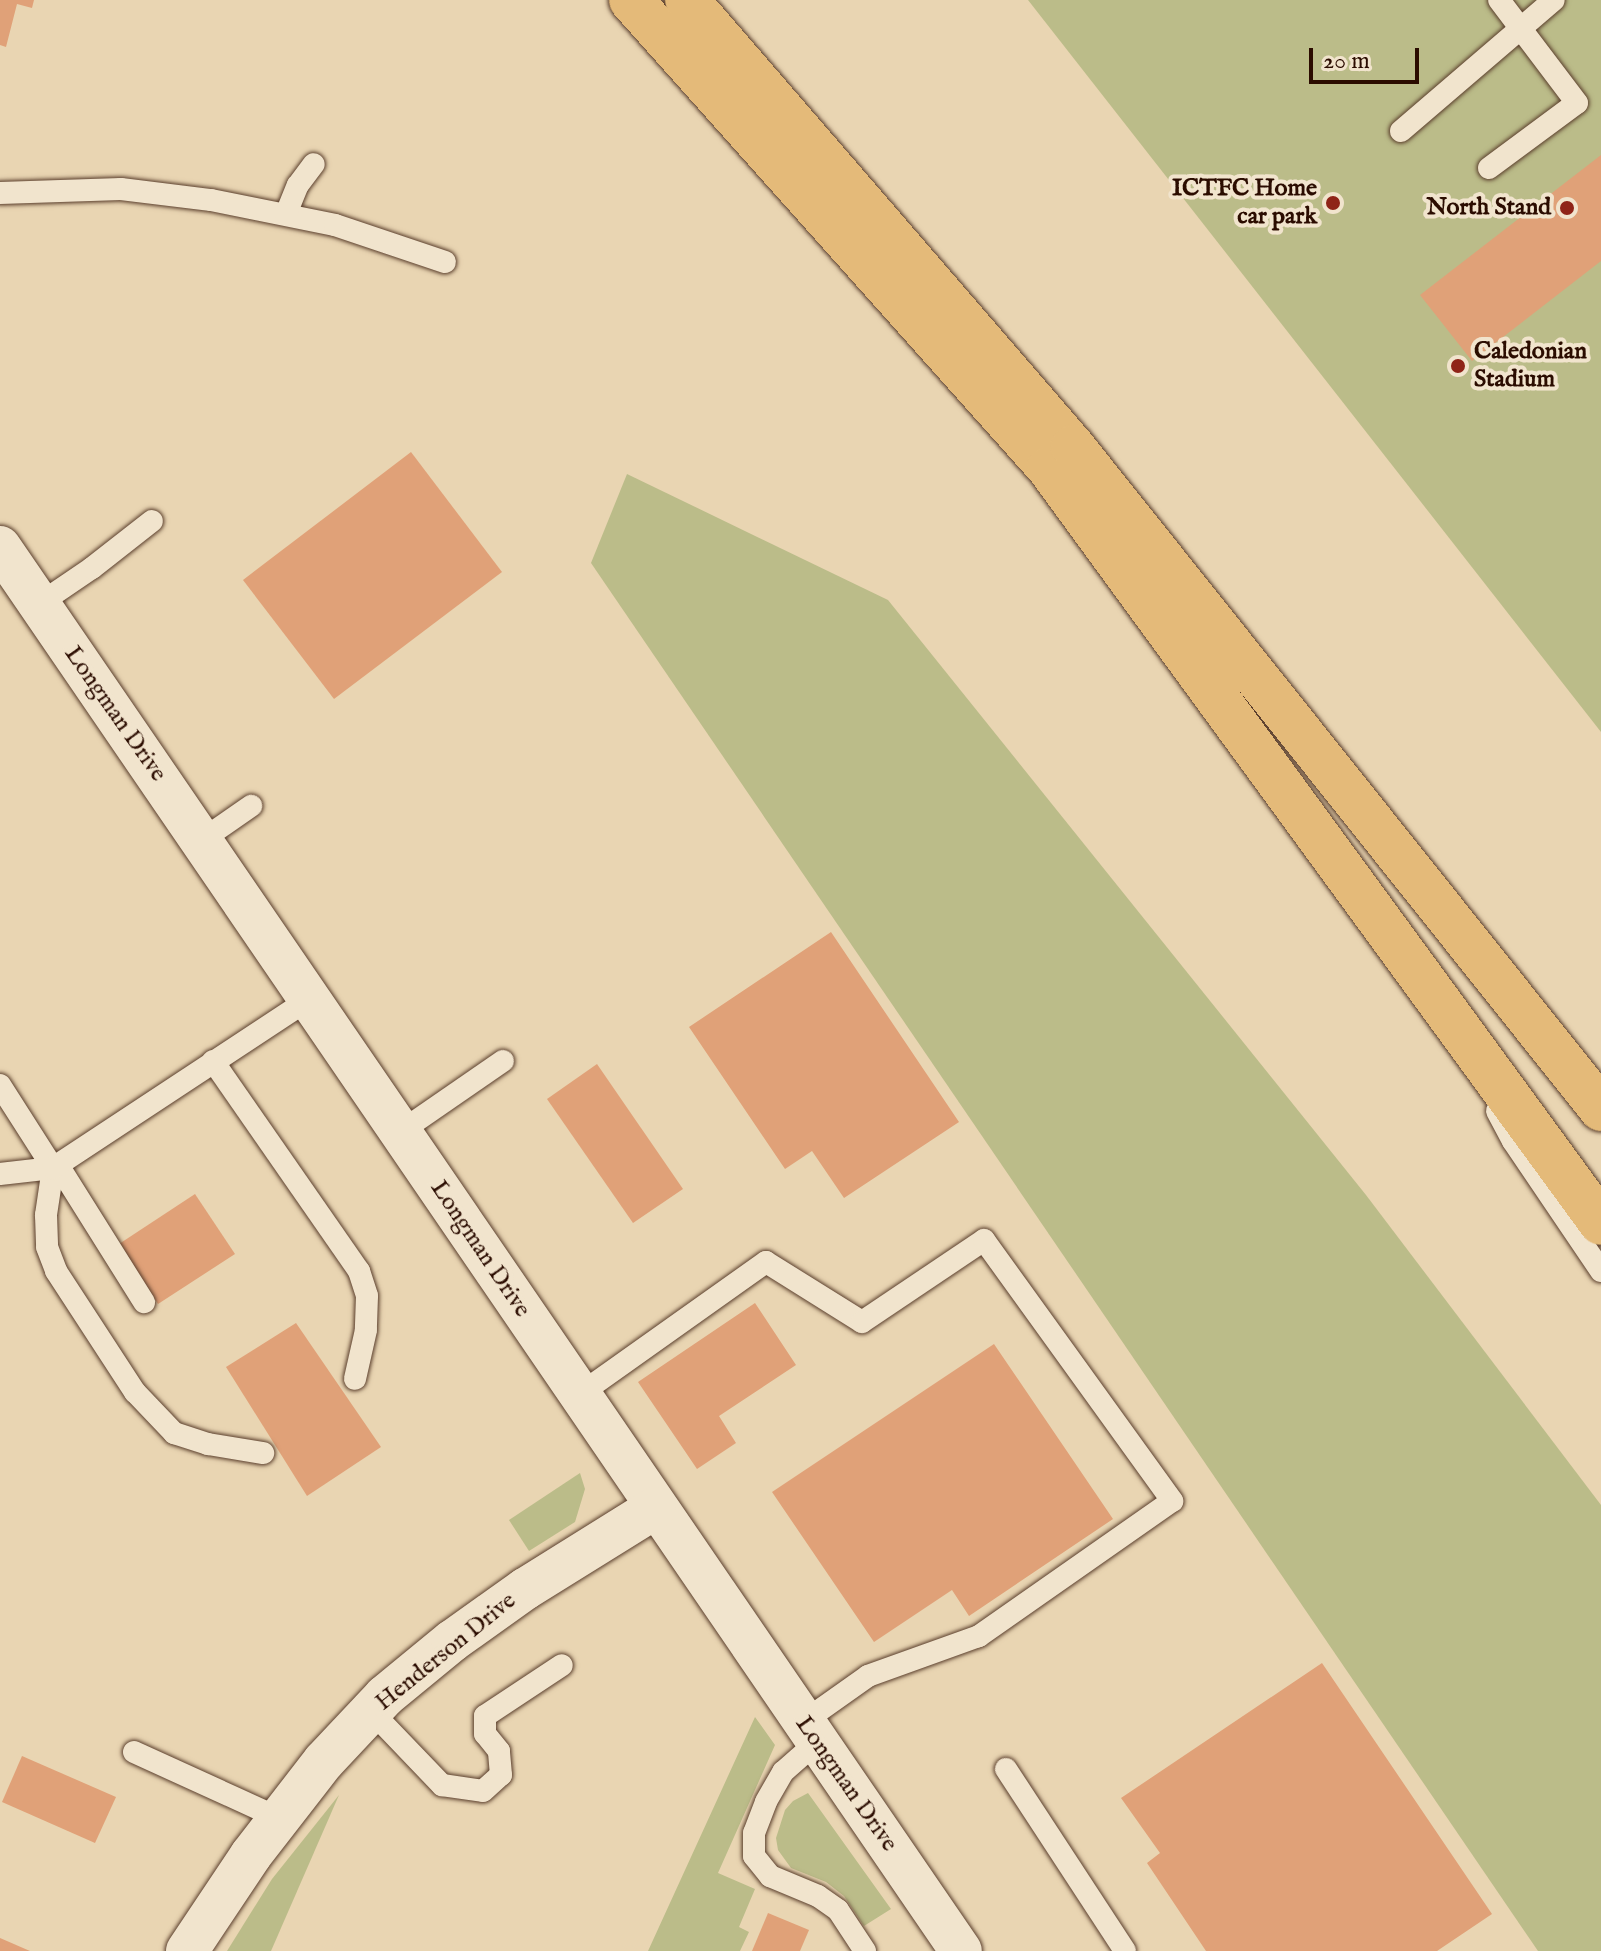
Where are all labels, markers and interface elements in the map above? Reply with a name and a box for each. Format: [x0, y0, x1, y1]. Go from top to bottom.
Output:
scale bar [1313, 32, 1423, 82]
text: 20 m [1323, 46, 1370, 77]
place label: ICTFC Home car park [1172, 175, 1317, 231]
marker: ICTFC Home car park [1324, 194, 1342, 212]
place label: North Stand [1426, 194, 1551, 222]
marker: North Stand [1558, 199, 1576, 217]
place label: Caledonian Stadium [1474, 338, 1587, 394]
marker: Caledonian Stadium [1449, 357, 1467, 375]
street label: Longman Drive [58, 641, 172, 787]
street label: Longman Drive [424, 1175, 536, 1323]
street label: Henderson Drive [370, 1587, 522, 1717]
street label: Longman Drive [789, 1711, 903, 1857]

